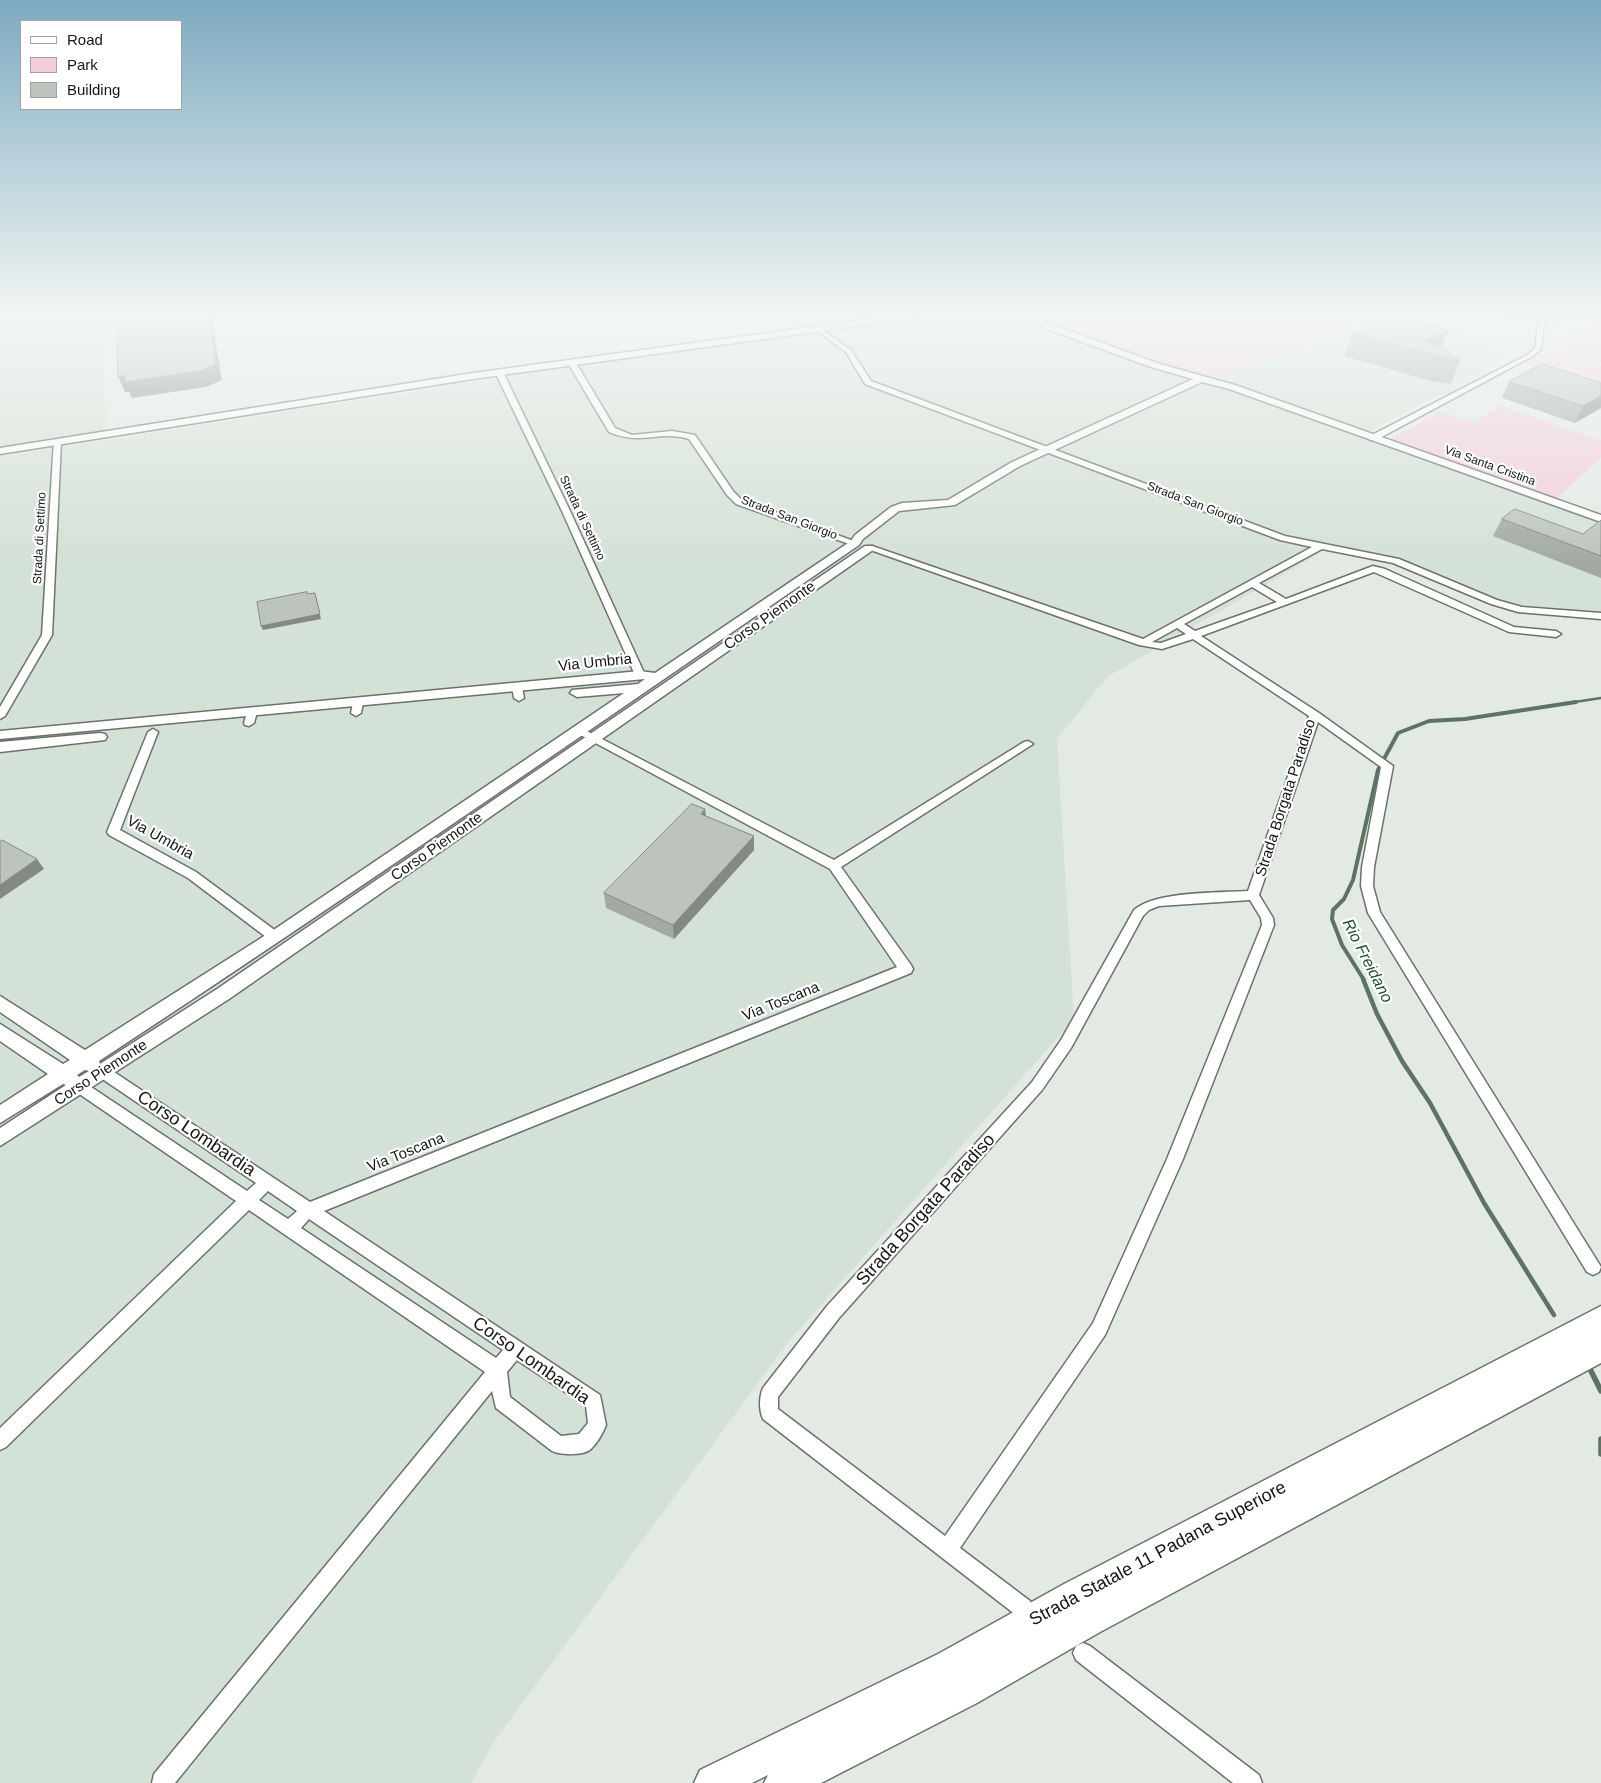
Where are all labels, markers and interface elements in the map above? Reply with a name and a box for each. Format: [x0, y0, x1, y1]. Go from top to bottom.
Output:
legend [20, 20, 182, 110]
text: Road [67, 31, 103, 48]
text: Park [67, 56, 98, 73]
text: Building [67, 81, 120, 98]
street label: Via Santa Cristina [1443, 443, 1537, 489]
street label: Strada di Settimo [556, 473, 608, 563]
street label: Strada San Giorgio [1145, 479, 1245, 529]
street label: Strada di Settimo [30, 492, 50, 584]
street label: Strada San Giorgio [739, 493, 839, 543]
street label: Corso Piemonte [721, 578, 819, 654]
street label: Via Umbria [557, 650, 633, 676]
street label: Strada Borgata Paradiso [1252, 717, 1320, 879]
street label: Corso Piemonte [388, 809, 486, 885]
street label: Via Umbria [123, 812, 197, 864]
water label: Rio Freidano [1338, 916, 1396, 1006]
street label: Via Toscana [740, 978, 822, 1026]
street label: Corso Piemonte [51, 1036, 151, 1110]
street label: Corso Lombardia [133, 1086, 259, 1182]
street label: Via Toscana [365, 1129, 447, 1177]
street label: Strada Borgata Paradiso [852, 1130, 1000, 1290]
street label: Corso Lombardia [468, 1313, 594, 1409]
street label: Strada Statale 11 Padana Superiore [1026, 1477, 1290, 1631]

